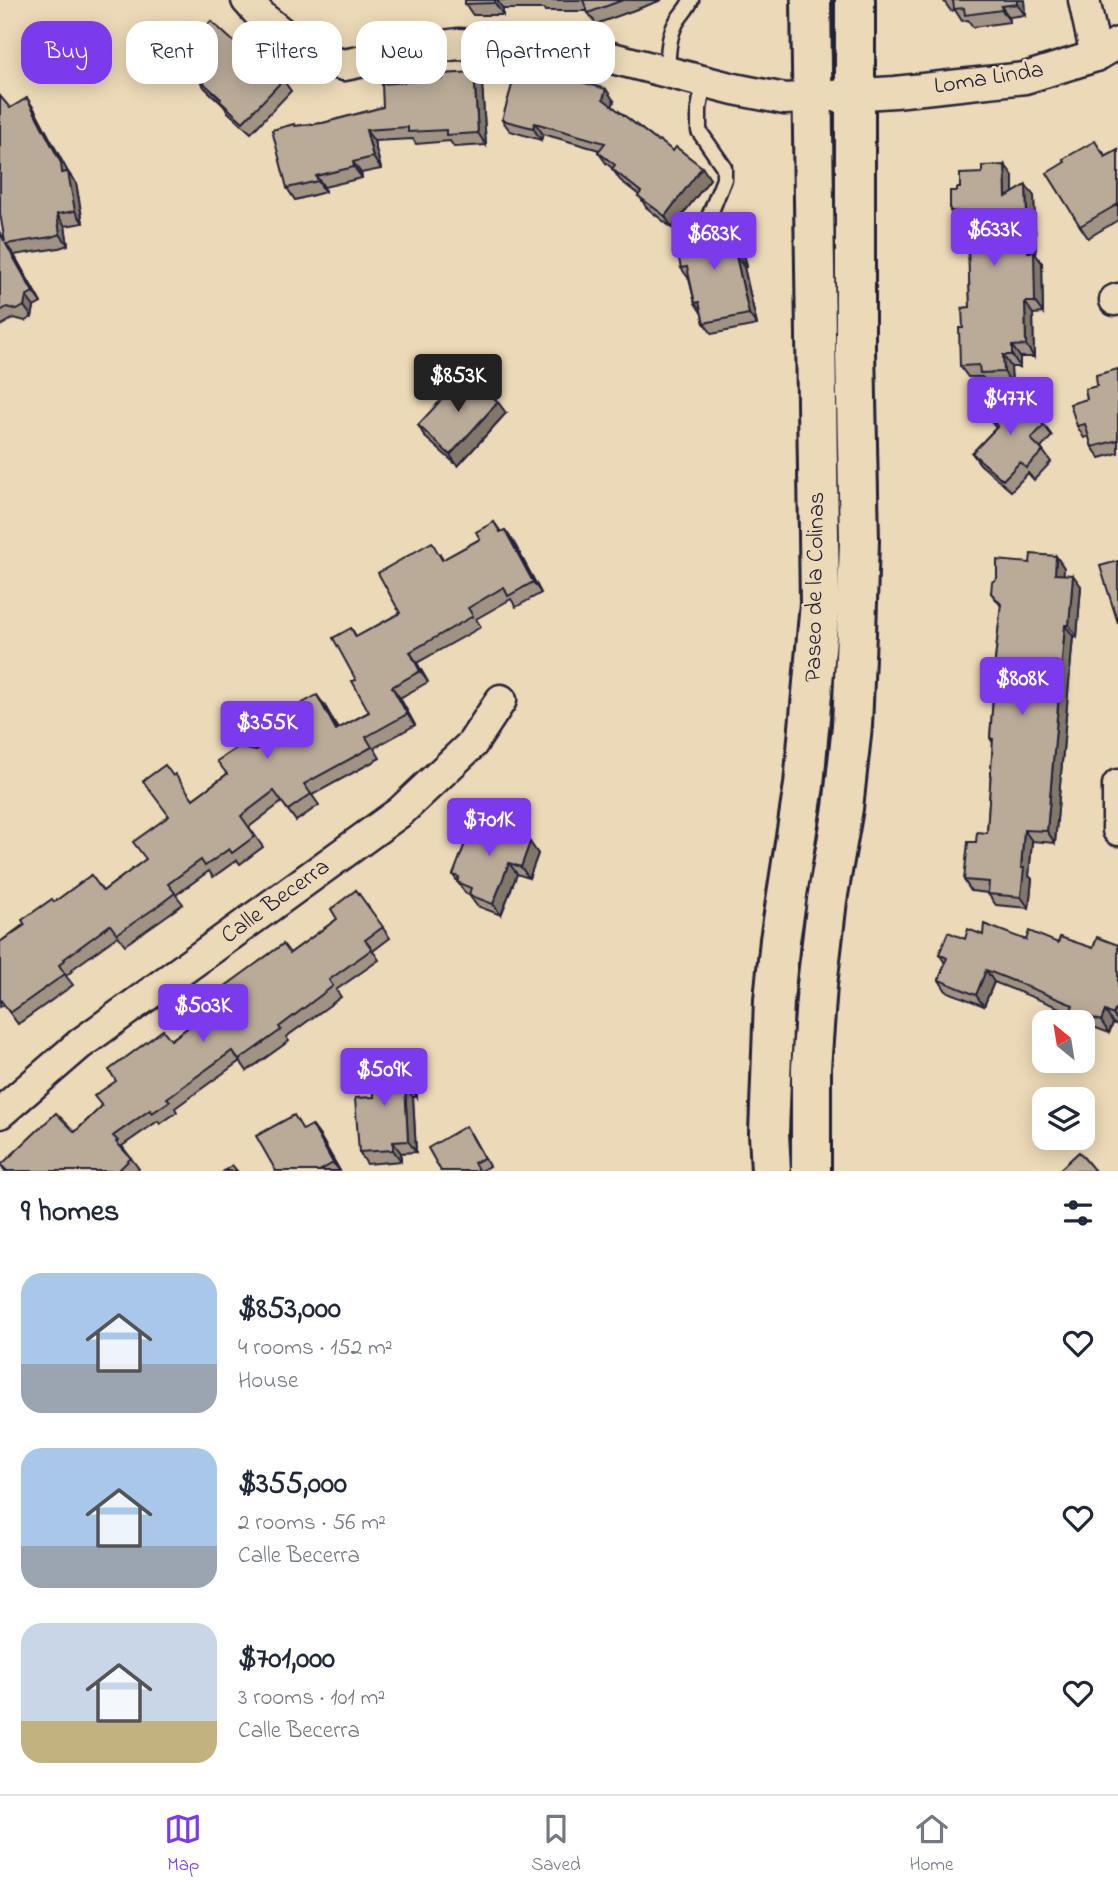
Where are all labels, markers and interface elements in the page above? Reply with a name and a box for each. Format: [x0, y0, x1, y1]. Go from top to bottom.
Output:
chip: Buy [21, 21, 112, 84]
chip: Rent [126, 21, 218, 84]
chip: Filters [232, 21, 342, 84]
chip: New [356, 21, 447, 84]
chip: Apartment [461, 21, 615, 84]
street label: Loma Linda [932, 53, 1046, 105]
pin: $633K [945, 208, 1043, 268]
pin: $683K [665, 212, 763, 272]
text: $633K [967, 214, 1021, 247]
text: $683K [687, 218, 741, 251]
pin: $853K [409, 354, 507, 414]
text: $853K [430, 360, 486, 393]
pin: $477K [961, 378, 1059, 437]
text: $477K [983, 383, 1037, 416]
street label: Paseo de la Colinas [797, 492, 835, 682]
pin: $808K [973, 658, 1071, 717]
text: $808K [996, 663, 1048, 696]
pin: $355K [218, 702, 316, 761]
text: $355K [237, 707, 297, 740]
pin: $701K [440, 798, 538, 858]
text: $701K [463, 804, 515, 837]
street label: Calle Becerra [214, 850, 338, 954]
pin: $503K [154, 984, 252, 1044]
text: $503K [174, 990, 232, 1023]
north arrow [1032, 1010, 1096, 1073]
map controls [1032, 1010, 1095, 1150]
pin: $509K [335, 1048, 433, 1108]
text: $509K [356, 1054, 412, 1087]
button: layers [1032, 1087, 1095, 1150]
text: 9 homes [21, 1191, 119, 1235]
icon: filters [1059, 1194, 1097, 1232]
text: $853,000 [238, 1288, 341, 1332]
icon: home [77, 1301, 161, 1385]
icon: heart [1059, 1324, 1097, 1362]
text: 4 rooms · 152 m² [238, 1332, 393, 1365]
text: House [238, 1365, 298, 1398]
text: $355,000 [238, 1463, 347, 1507]
icon: home [77, 1476, 161, 1560]
icon: heart [1059, 1499, 1097, 1537]
text: 2 rooms · 56 m² [238, 1507, 386, 1540]
text: Calle Becerra [238, 1540, 360, 1573]
text: $701,000 [238, 1638, 335, 1682]
icon: home [77, 1651, 161, 1735]
icon: heart [1059, 1674, 1097, 1712]
text: 3 rooms · 101 m² [238, 1682, 385, 1715]
text: Calle Becerra [238, 1715, 360, 1748]
tab: Map [164, 1810, 202, 1879]
tab: Saved [531, 1810, 581, 1879]
tab: Home [909, 1810, 954, 1879]

